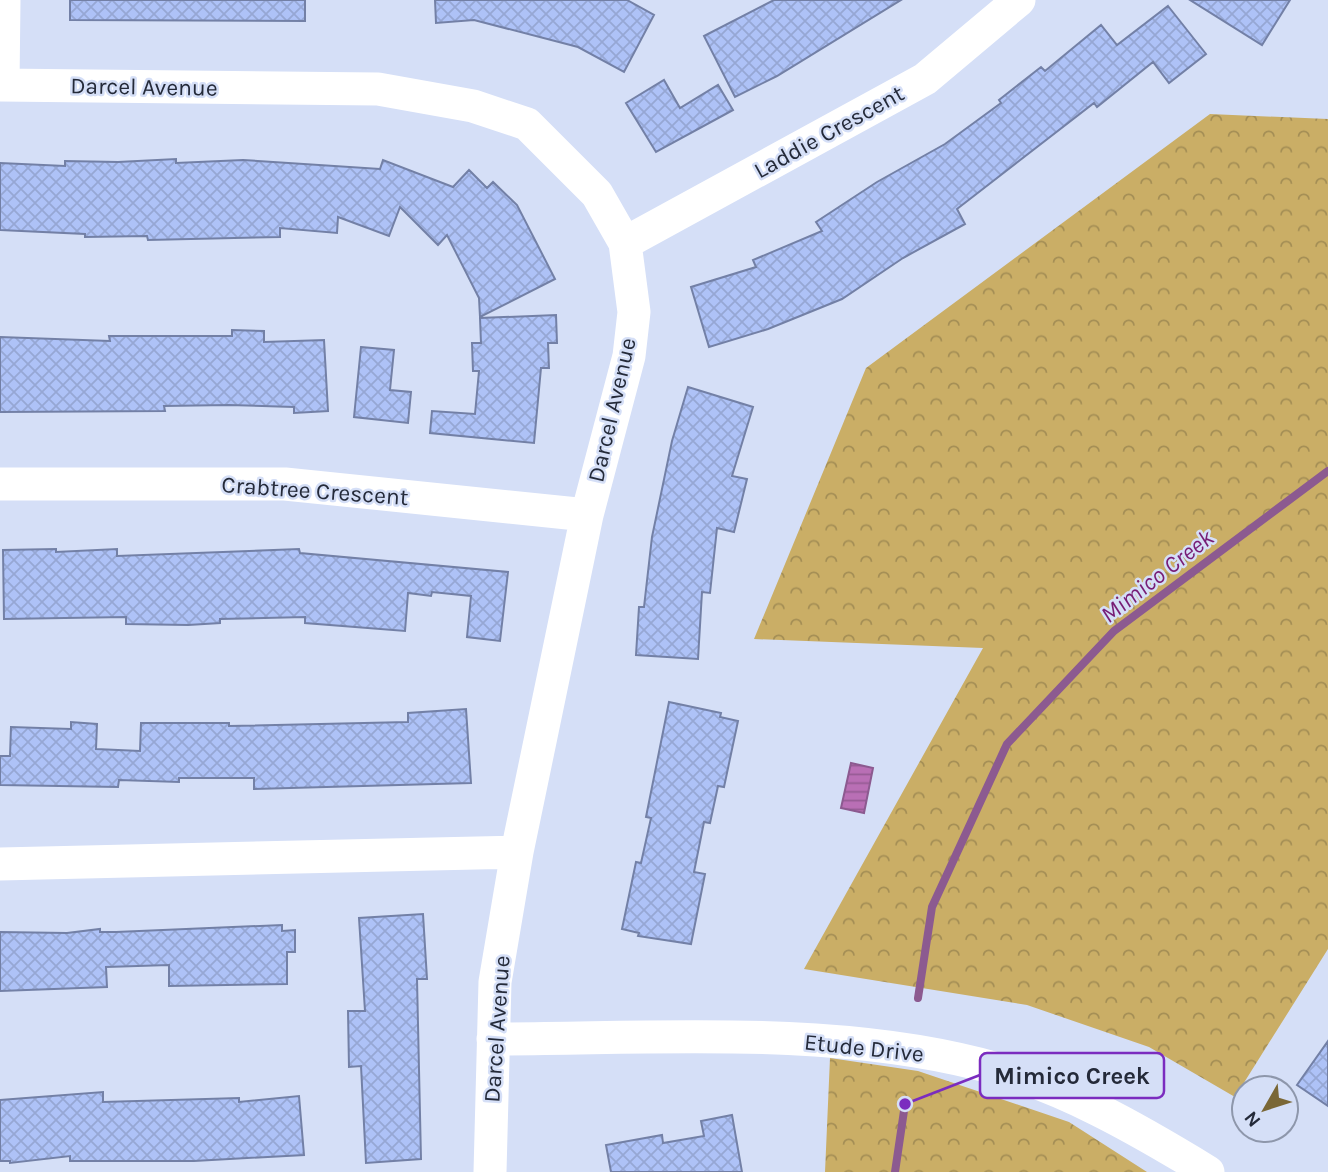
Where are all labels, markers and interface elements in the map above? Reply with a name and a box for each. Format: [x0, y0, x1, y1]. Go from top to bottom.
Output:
street label: Darcel Avenue [70, 72, 218, 102]
street label: Laddie Crescent [749, 79, 909, 184]
street label: Darcel Avenue [582, 335, 642, 485]
street label: Crabtree Crescent [221, 471, 410, 511]
water label: Mimico Creek [1095, 523, 1220, 629]
street label: Darcel Avenue [478, 955, 516, 1103]
street label: Etude Drive [803, 1028, 925, 1068]
callout: Mimico Creek [980, 1053, 1164, 1098]
text: Mimico Creek [994, 1062, 1150, 1090]
north arrow [1230, 1074, 1300, 1144]
text: N [1240, 1107, 1265, 1131]

